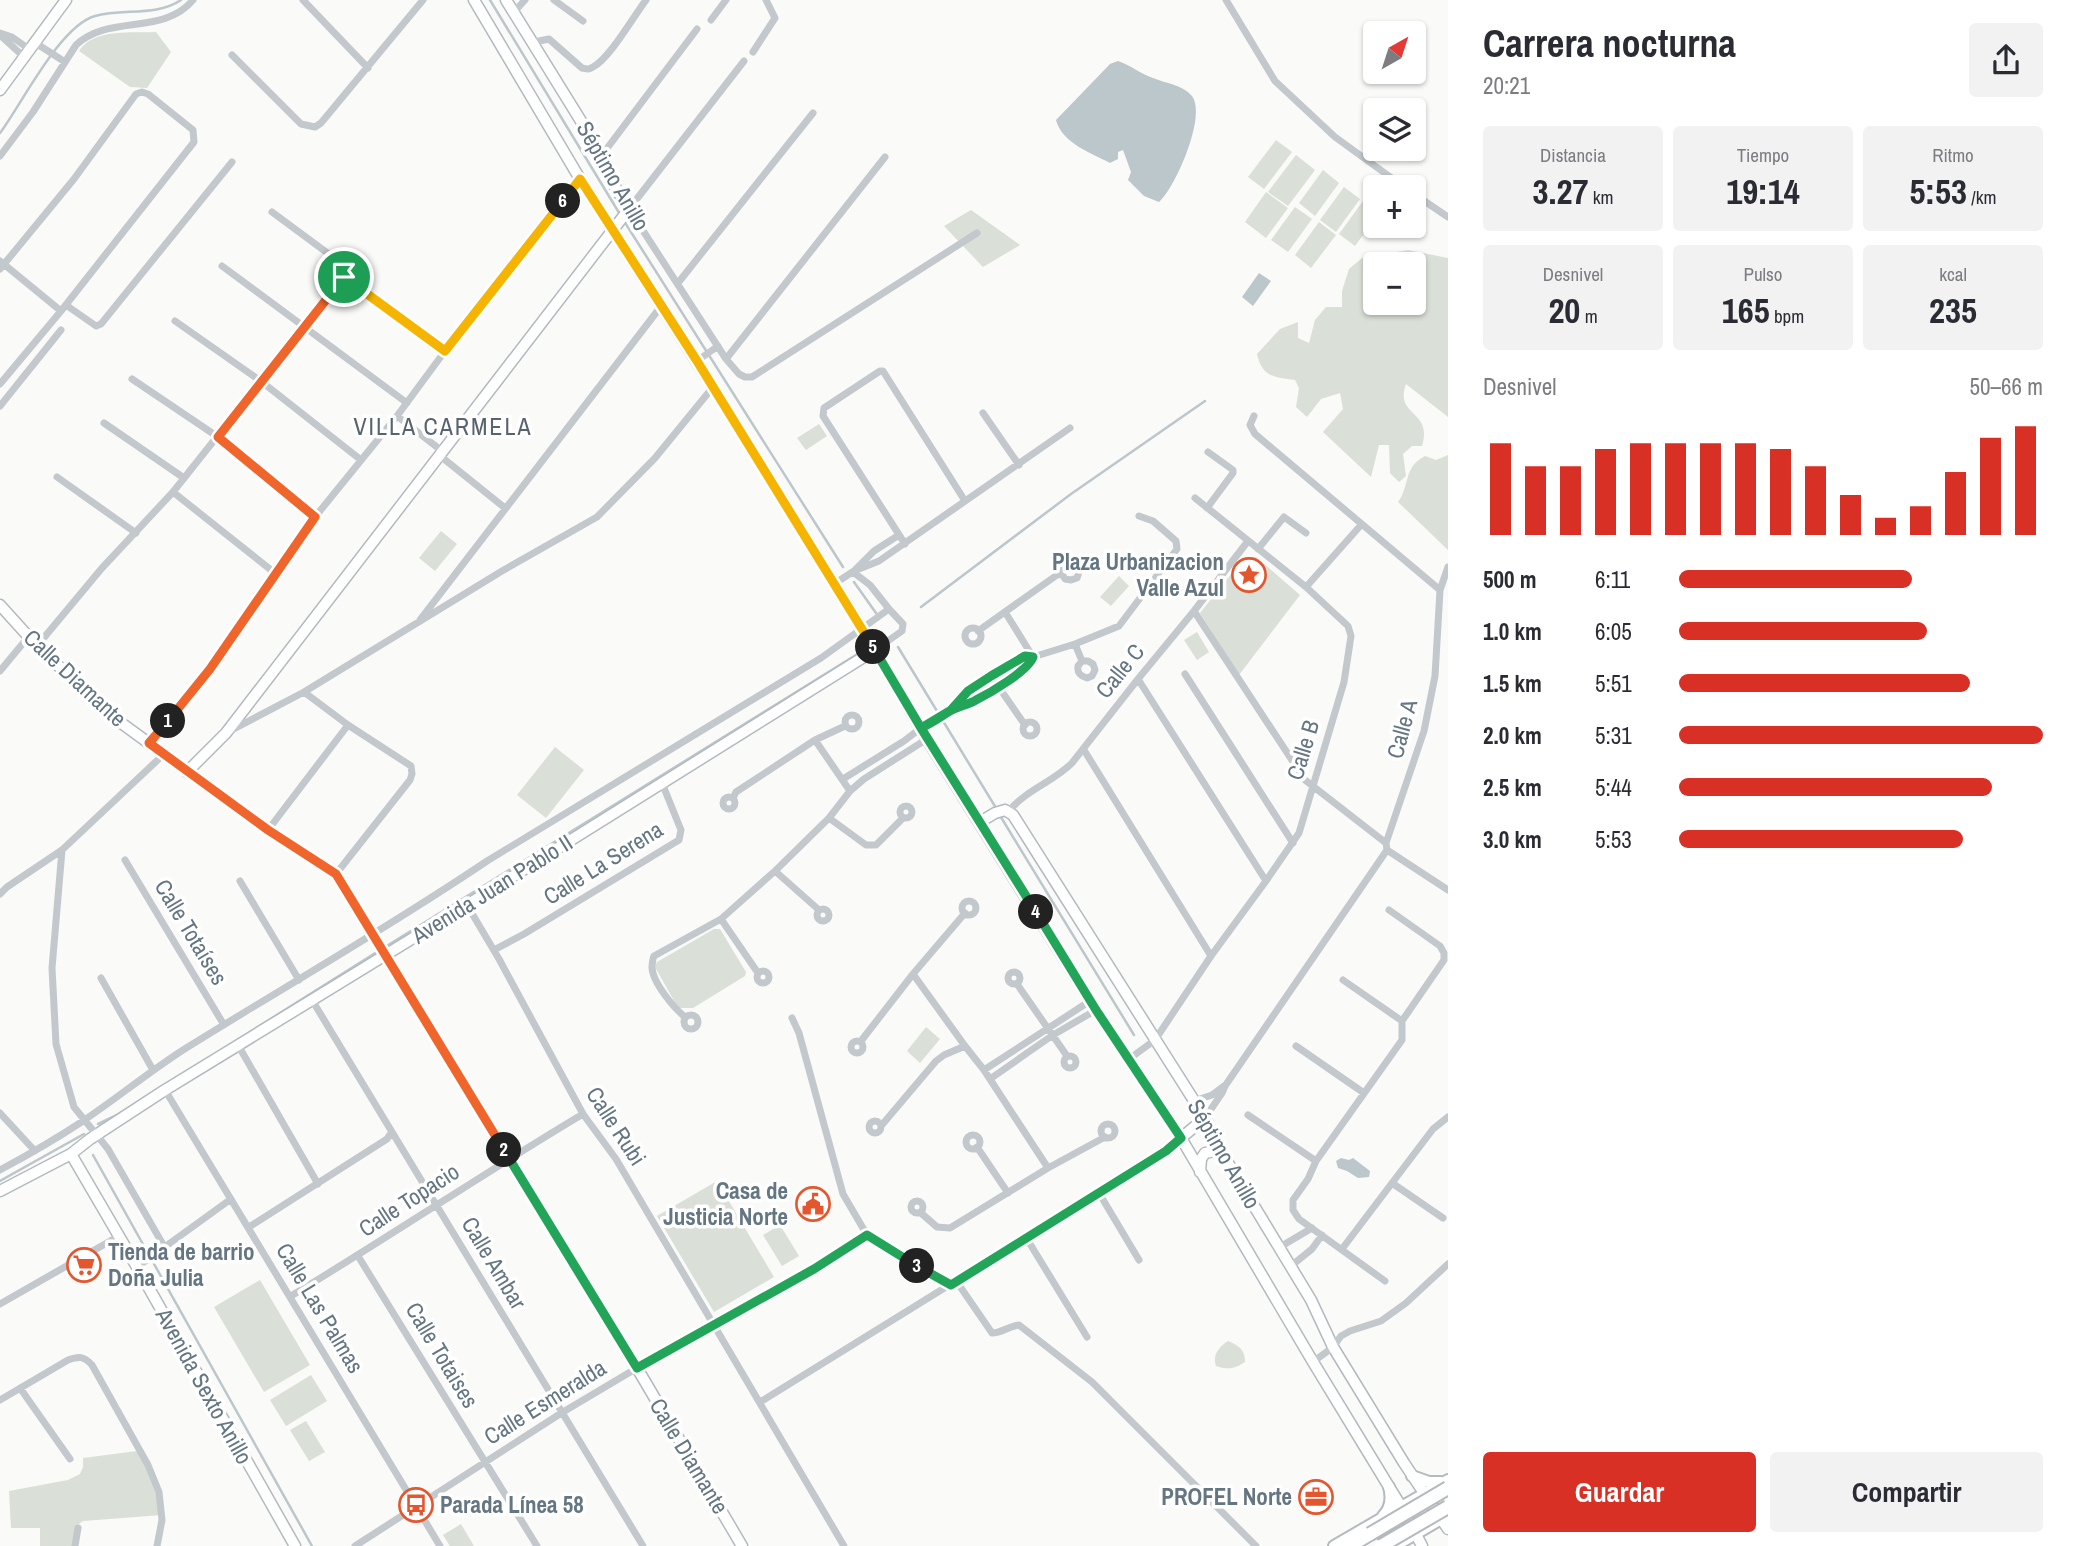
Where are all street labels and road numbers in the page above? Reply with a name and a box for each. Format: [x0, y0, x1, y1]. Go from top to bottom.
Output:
street label: Séptimo Anillo [570, 115, 657, 236]
street label: Calle Diamante [17, 622, 133, 733]
street label: Calle C [1088, 637, 1151, 704]
street label: Calle A [1379, 696, 1424, 762]
street label: Calle B [1279, 716, 1326, 783]
street label: Calle La Serena [537, 813, 669, 912]
street label: Avenida Juan Pablo II [405, 827, 578, 951]
street label: Calle Totaíses [148, 873, 235, 990]
street label: Calle Rubi [579, 1080, 653, 1171]
street label: Séptimo Anillo [1181, 1093, 1268, 1214]
street label: Calle Topacio [353, 1156, 465, 1244]
street label: Calle Ambar [455, 1211, 535, 1315]
street label: Calle Las Palmas [269, 1237, 372, 1379]
street label: Calle Totaises [399, 1296, 486, 1413]
street label: Avenida Sexto Anillo [148, 1301, 260, 1469]
street label: Calle Esmeralda [478, 1352, 612, 1451]
street label: Calle Diamante [643, 1392, 736, 1519]

